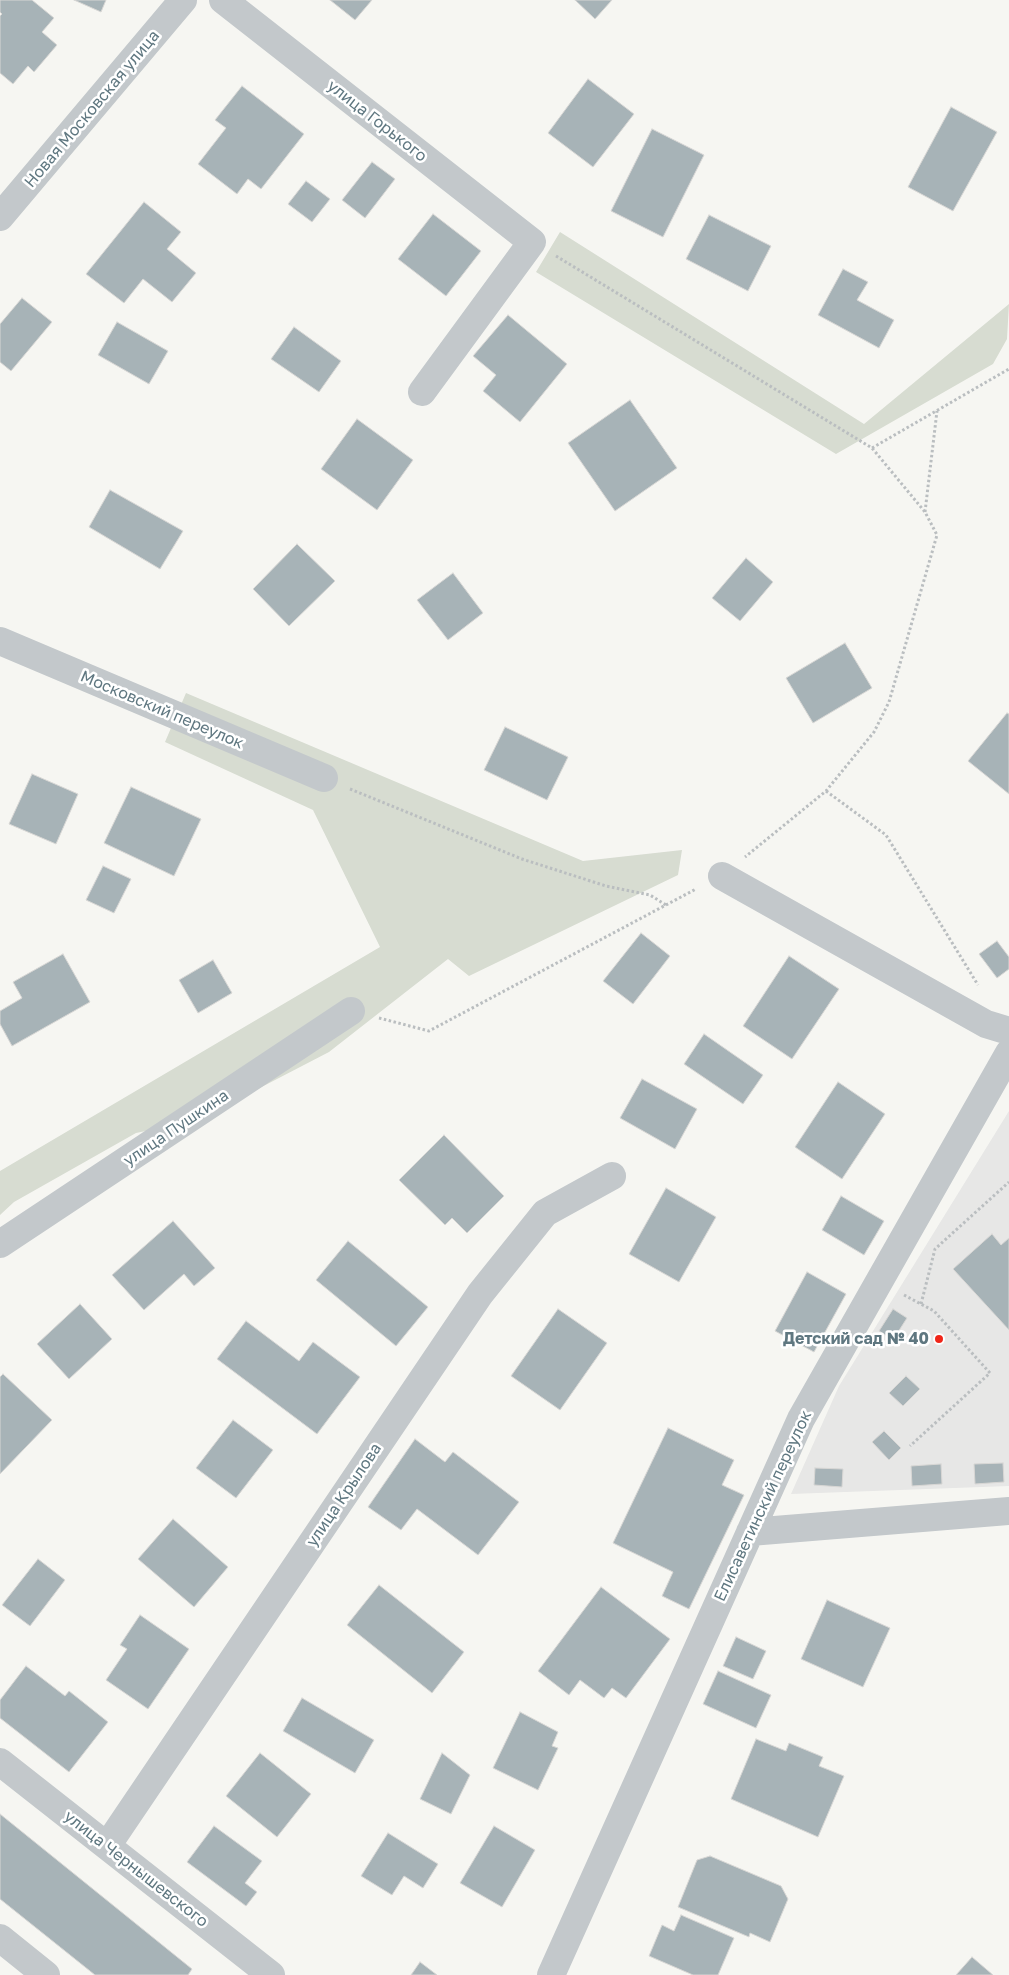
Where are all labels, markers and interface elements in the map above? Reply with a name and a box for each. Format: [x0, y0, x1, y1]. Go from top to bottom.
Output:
street label: Новая Московская улица [21, 26, 163, 192]
street label: улица Горького [323, 76, 431, 166]
street label: Московский переулок [77, 667, 247, 753]
street label: улица Пушкина [120, 1086, 232, 1170]
place label: Детский сад № 40 [783, 1329, 929, 1349]
marker: Детский сад № 40 [933, 1333, 945, 1345]
street label: Елисаветинский переулок [710, 1408, 816, 1604]
street label: улица Крылова [302, 1440, 386, 1550]
street label: улица Чернышевского [60, 1807, 212, 1931]

